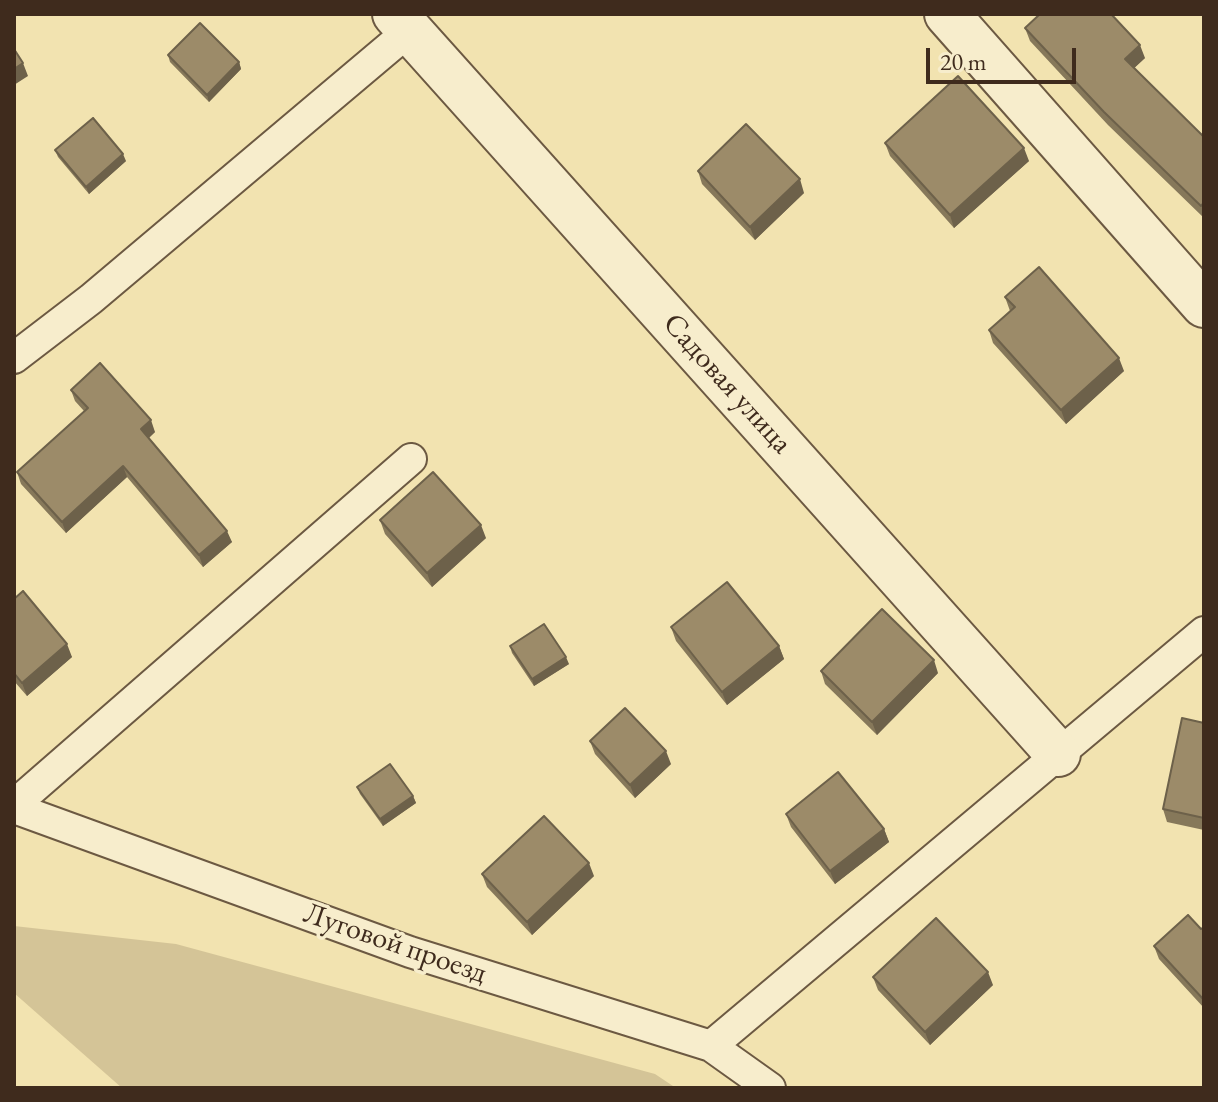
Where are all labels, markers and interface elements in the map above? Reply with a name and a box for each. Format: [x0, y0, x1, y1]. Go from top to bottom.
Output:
scale bar [930, 32, 1080, 82]
text: 20 m [940, 46, 987, 77]
street label: Садовая улица [655, 307, 799, 461]
street label: Луговой проезд [299, 896, 491, 992]

